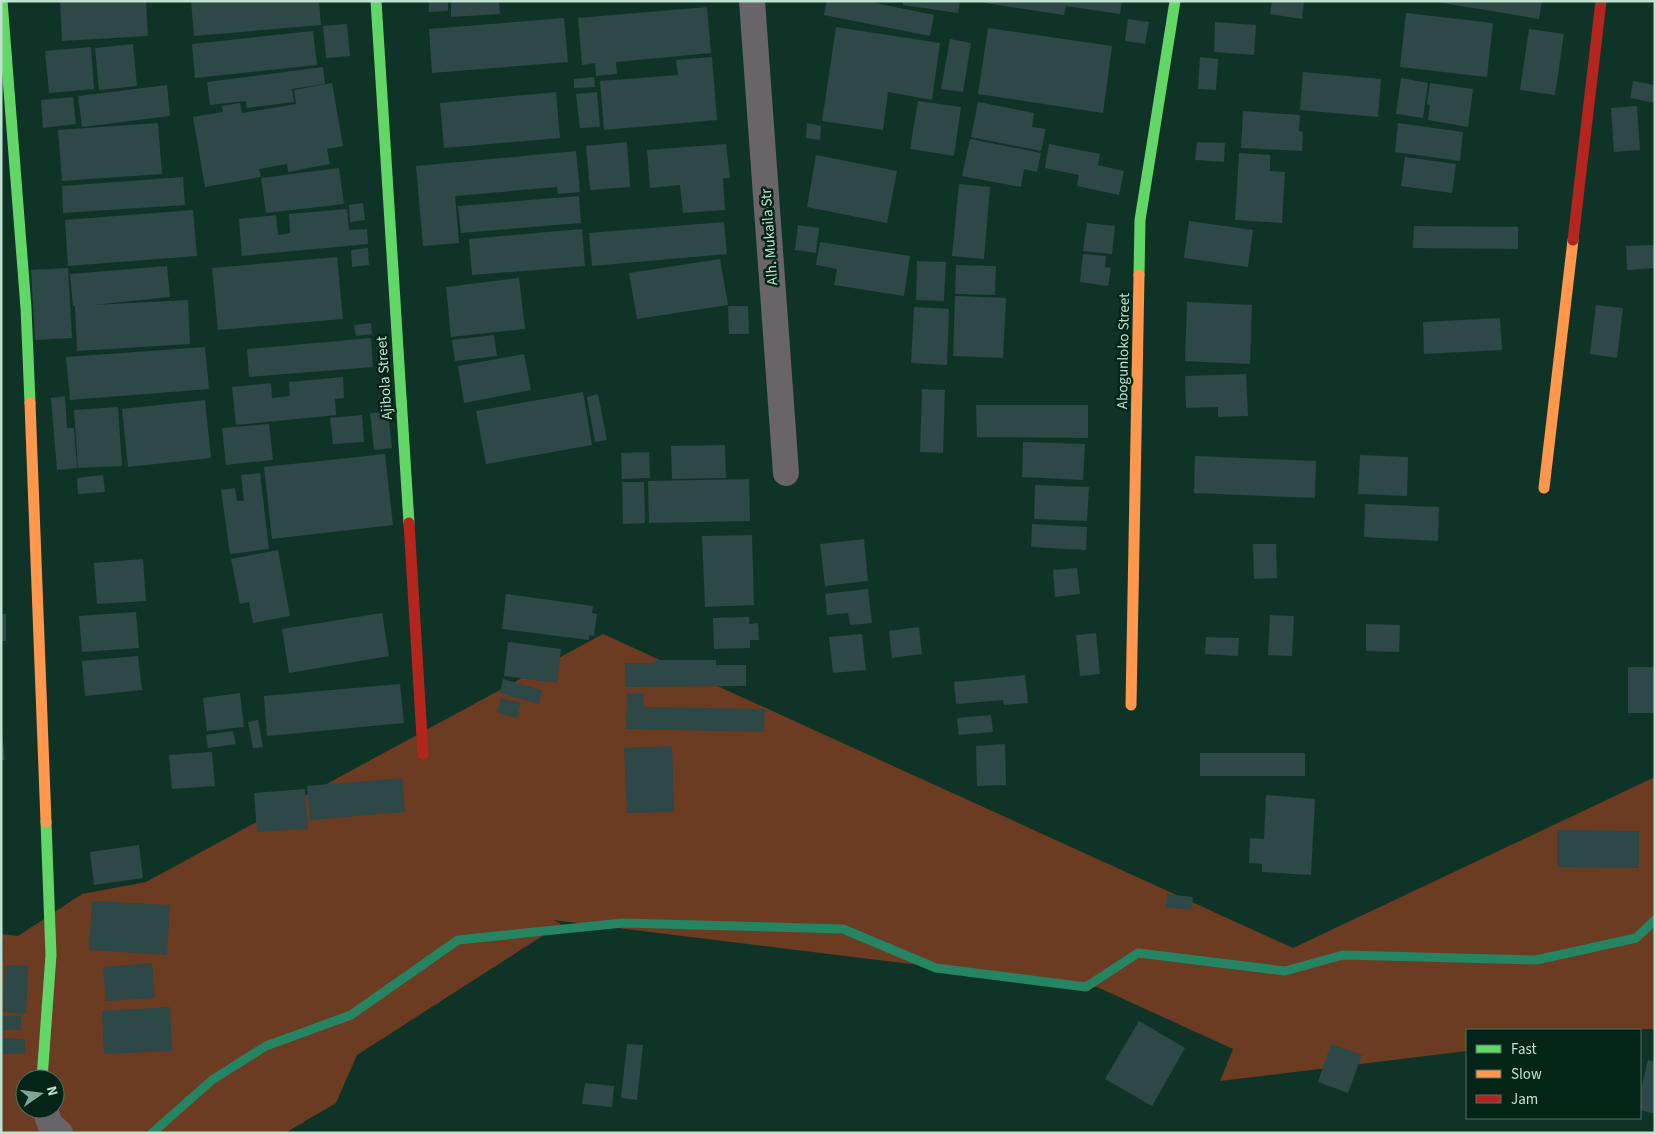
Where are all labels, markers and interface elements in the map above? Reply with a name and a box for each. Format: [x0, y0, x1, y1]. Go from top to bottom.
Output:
street label: Alh. Mukaila Str [756, 187, 783, 286]
street label: Abogunloko Street [1112, 293, 1135, 409]
street label: Ajibola Street [371, 335, 398, 421]
legend [1466, 1029, 1641, 1119]
text: Fast [1511, 1039, 1537, 1060]
text: Slow [1511, 1064, 1542, 1085]
north arrow [15, 1069, 65, 1119]
text: N [41, 1084, 62, 1098]
text: Jam [1511, 1089, 1538, 1110]

